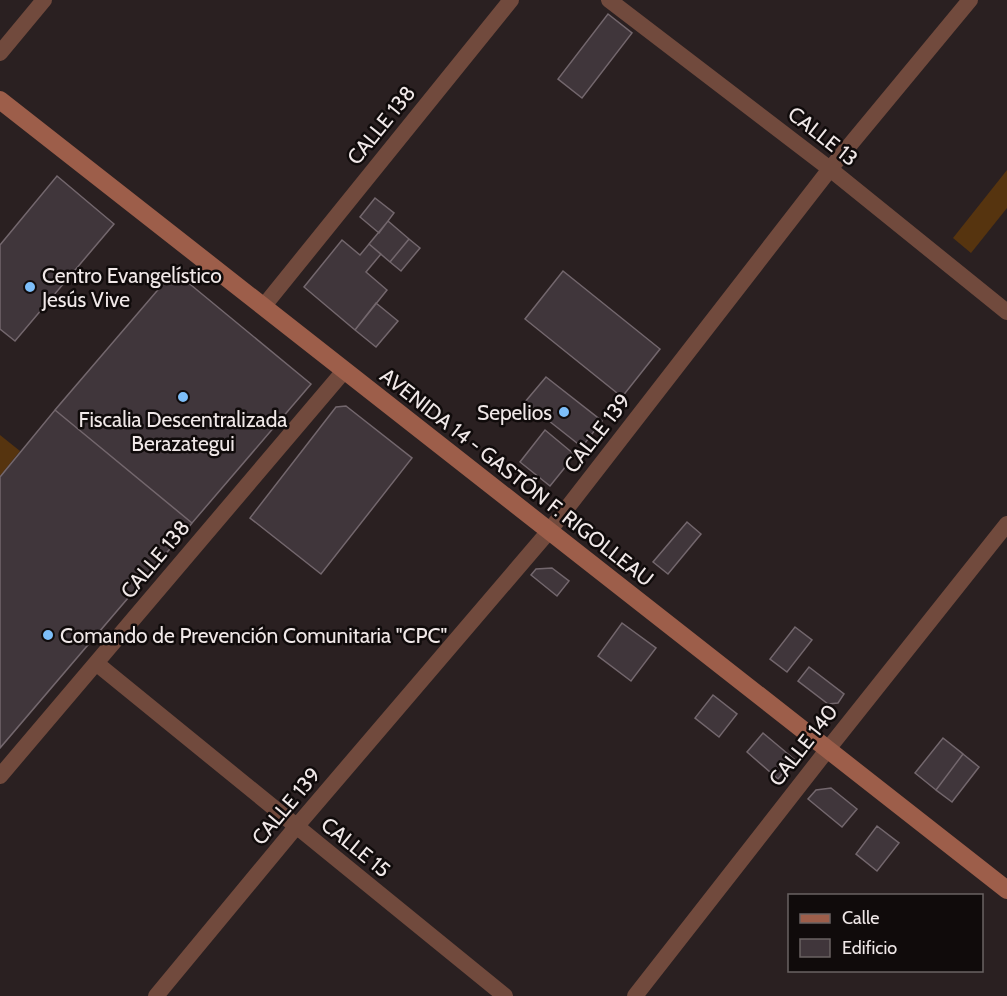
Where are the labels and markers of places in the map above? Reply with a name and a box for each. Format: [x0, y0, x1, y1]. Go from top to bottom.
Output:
place label: Centro Evangelístico Jesús Vive [41, 263, 222, 312]
marker: Centro Evangelístico Jesús Vive [23, 280, 37, 294]
marker: Fiscalia Descentralizada Berazategui [176, 390, 190, 404]
place label: Sepelios [477, 400, 552, 425]
marker: Sepelios [557, 405, 571, 419]
place label: Fiscalia Descentralizada Berazategui [79, 407, 287, 456]
place label: Comando de Prevención Comunitaria "CPC" [60, 623, 447, 648]
marker: Comando de Prevención Comunitaria "CPC" [41, 628, 55, 642]

